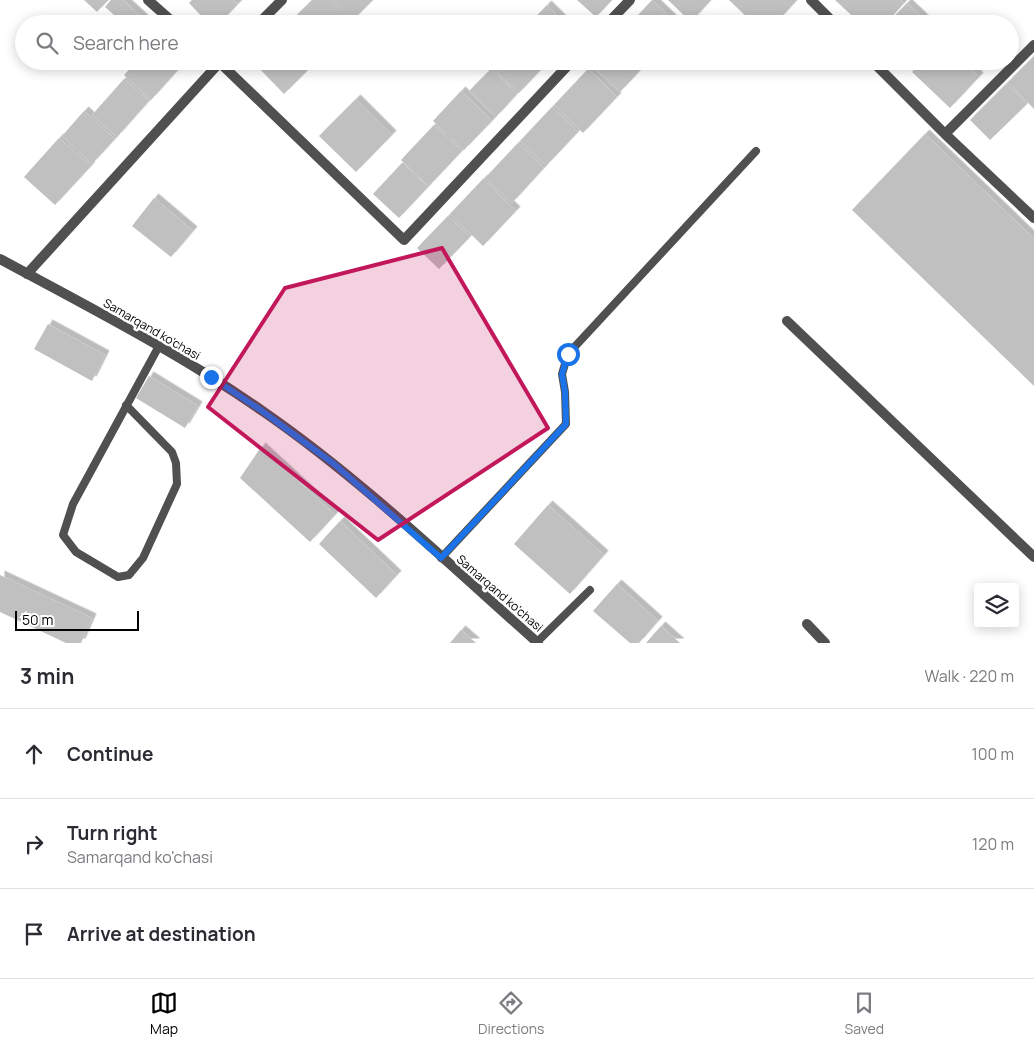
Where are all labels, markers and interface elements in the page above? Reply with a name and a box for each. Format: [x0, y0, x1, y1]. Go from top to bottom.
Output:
search box [15, 15, 1019, 70]
icon: search [33, 29, 61, 57]
text: Search here [73, 30, 179, 56]
street label: Samarqand ko'chasi [100, 294, 204, 364]
route start [557, 343, 580, 366]
route end [200, 366, 223, 389]
street label: Samarqand ko'chasi [453, 551, 547, 635]
map controls [974, 583, 1019, 628]
button: layers [974, 583, 1019, 628]
scale bar [15, 608, 139, 631]
text: 50 m [22, 610, 53, 629]
text: 3 min [20, 662, 74, 690]
text: Walk · 220 m [924, 665, 1014, 687]
icon: ahead [20, 740, 48, 768]
text: Continue [67, 741, 153, 767]
text: 100 m [971, 743, 1014, 765]
text: Turn right [67, 820, 157, 846]
icon: right [20, 830, 48, 858]
text: 120 m [972, 833, 1014, 855]
text: Samarqand ko'chasi [67, 846, 213, 868]
icon: arrive [20, 920, 48, 948]
text: Arrive at destination [67, 921, 256, 947]
tab: Map [150, 989, 178, 1038]
tab: Directions [478, 989, 544, 1038]
tab: Saved [845, 989, 884, 1038]

